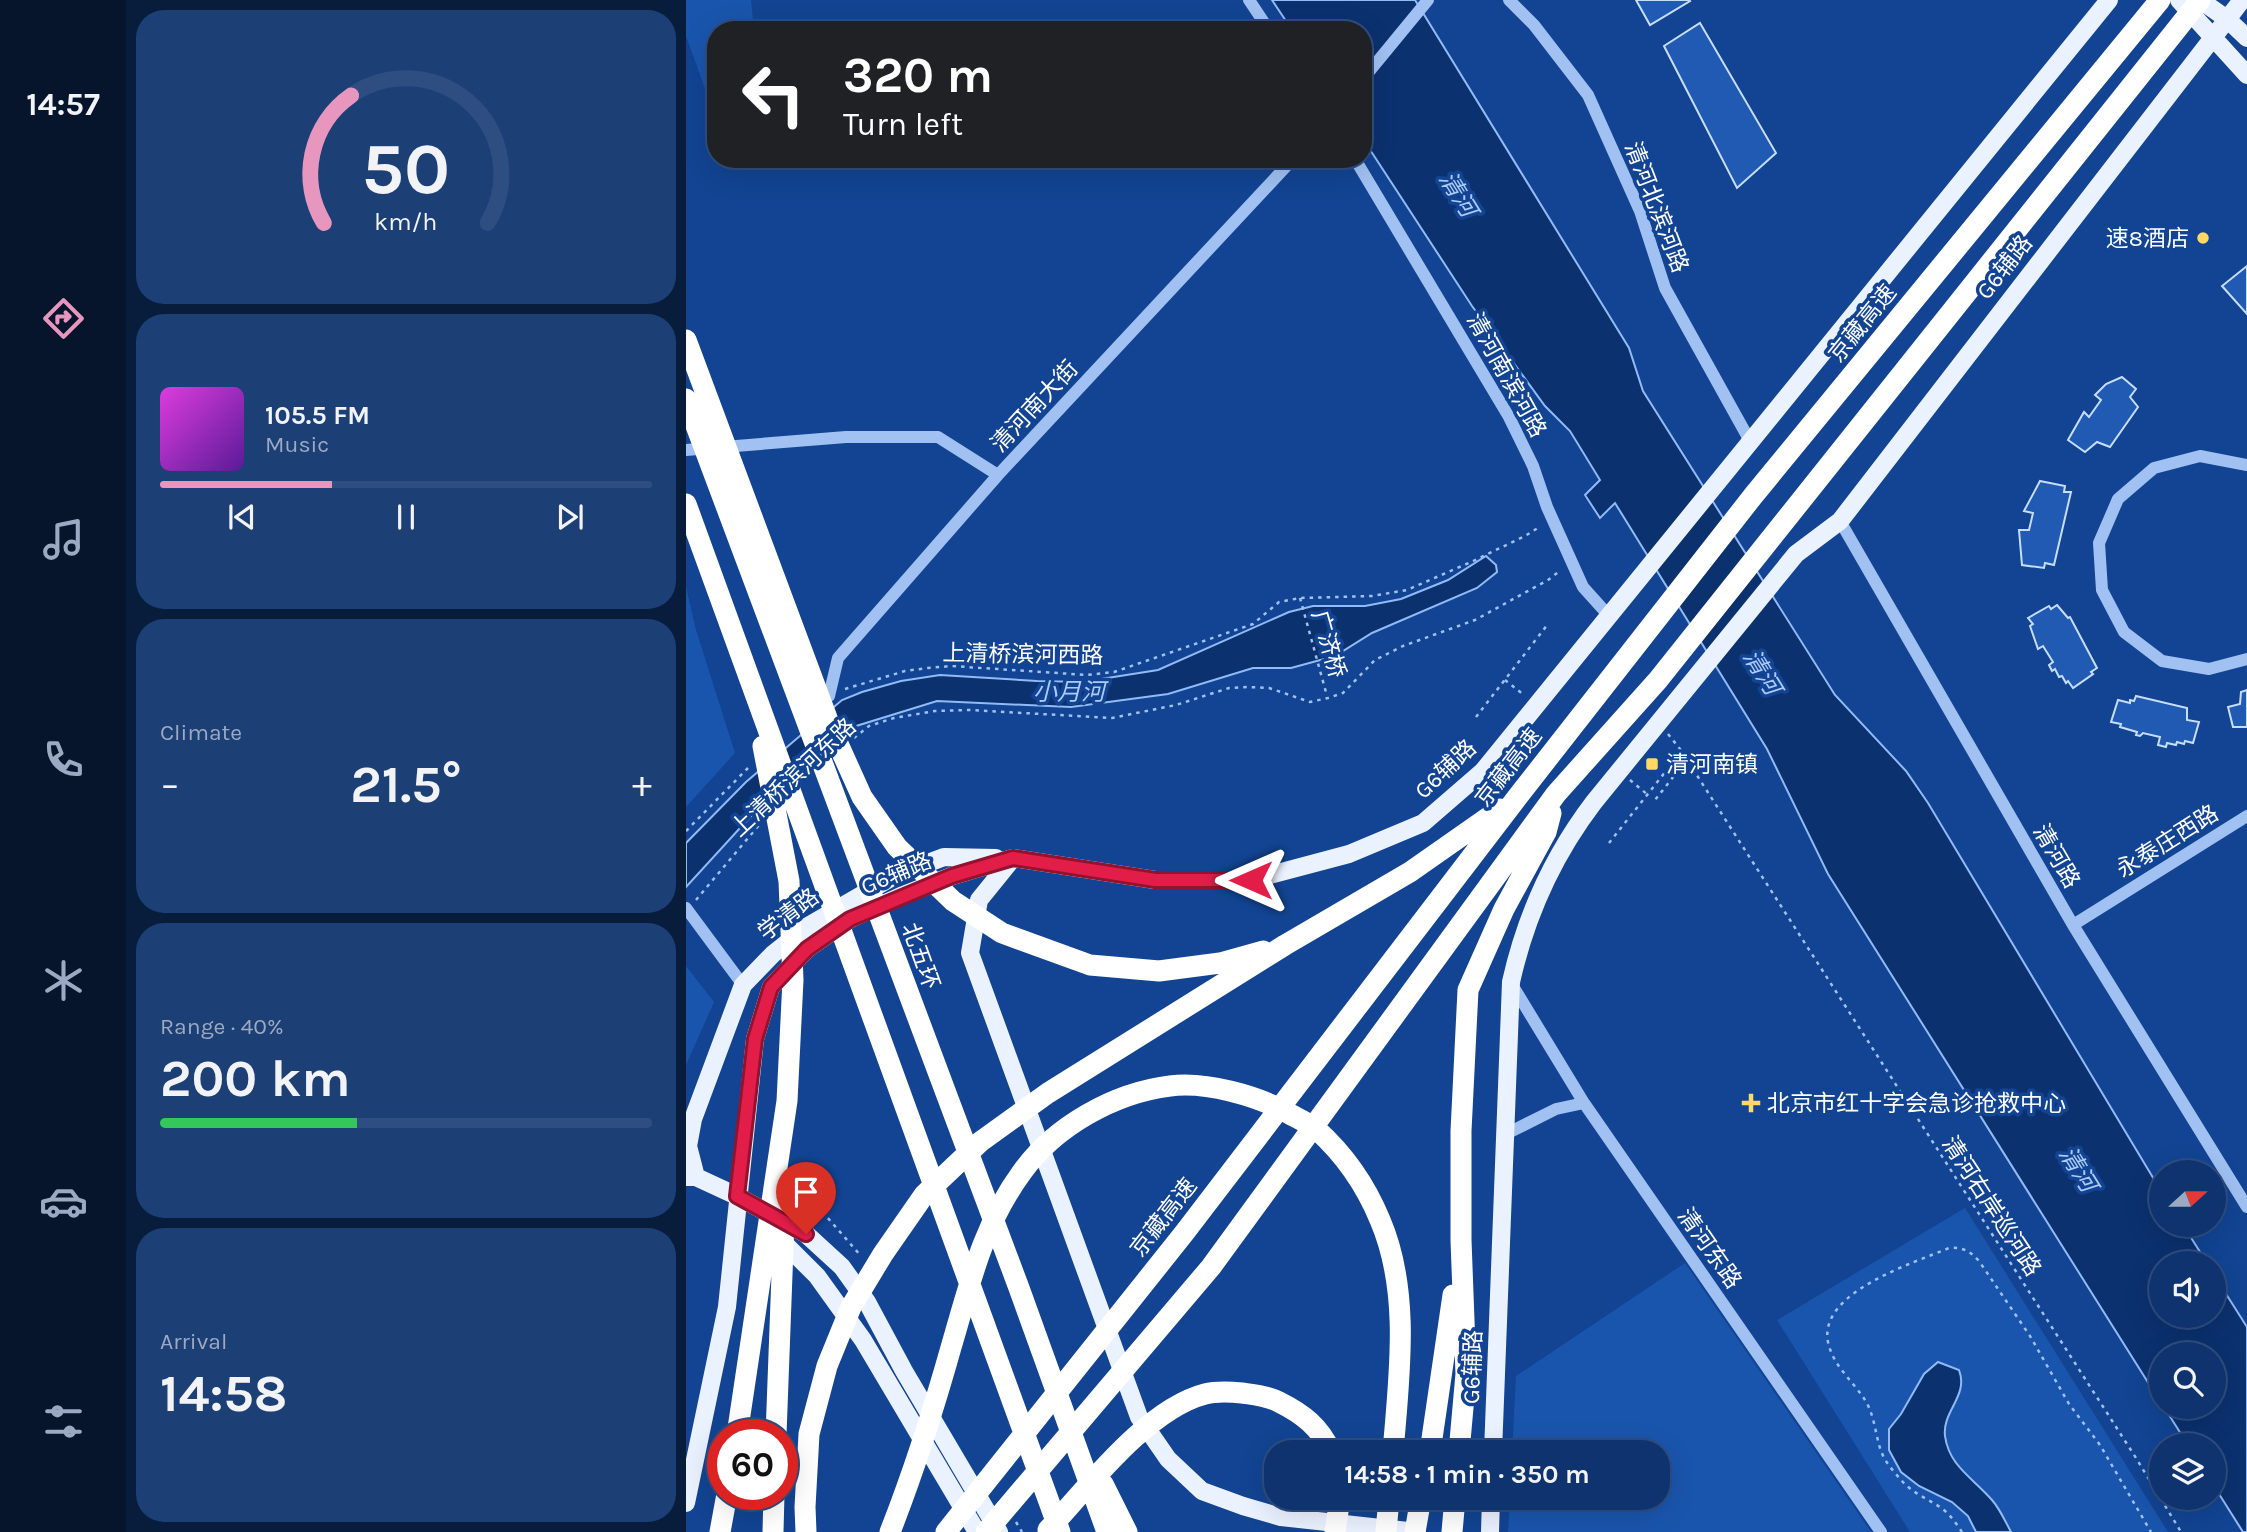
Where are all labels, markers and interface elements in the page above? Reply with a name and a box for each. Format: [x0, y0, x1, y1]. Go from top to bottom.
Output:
text: 320 m [843, 47, 993, 104]
icon: left [728, 49, 819, 140]
text: 14:57 [26, 86, 100, 123]
text: Turn left [843, 106, 963, 143]
text: 50 [362, 127, 450, 212]
street label: 清河北滨河路 [1619, 138, 1694, 276]
water label: 清河 [1433, 166, 1485, 225]
text: km/h [374, 207, 438, 236]
place label: 速8酒店 [2106, 225, 2189, 252]
street label: G6辅路 [1971, 230, 2038, 305]
marker: 速8酒店 [2195, 230, 2211, 246]
street label: 京藏高速 [1823, 279, 1902, 368]
icon: directions [39, 294, 88, 343]
street label: 清河南滨河路 [1461, 308, 1552, 442]
street label: 清河南大街 [985, 355, 1083, 458]
text: 105.5 FM [265, 400, 370, 431]
text: Music [265, 431, 329, 458]
icon: previous [223, 498, 261, 536]
icon: pause [387, 498, 425, 536]
icon: next [551, 498, 589, 536]
icon: music [39, 515, 88, 564]
street label: 广济桥 [1306, 607, 1351, 681]
street label: 上清桥滨河西路 [942, 640, 1104, 669]
water label: 清河 [1737, 644, 1789, 703]
water label: 小月河 [1033, 678, 1109, 706]
street label: 上清桥滨河东路 [725, 713, 861, 842]
text: Climate [160, 719, 242, 746]
street label: 京藏高速 [1469, 723, 1547, 812]
street label: G6辅路 [1409, 734, 1482, 804]
icon: phone [39, 735, 88, 784]
place label: 清河南镇 [1666, 751, 1758, 778]
text: 21.5° [350, 754, 462, 815]
marker: 清河南镇 [1644, 756, 1660, 772]
text: − [160, 762, 180, 807]
text: + [632, 762, 652, 807]
street label: 永泰庄西路 [2111, 800, 2223, 883]
street label: 清河路 [2028, 820, 2086, 893]
position arrow [1214, 843, 1288, 917]
street label: G6辅路 [857, 847, 936, 900]
street label: 学清路 [753, 883, 824, 946]
street label: 北五环 [896, 919, 945, 993]
icon: climate [39, 956, 88, 1005]
text: Range · 40% [160, 1013, 284, 1040]
text: 200 km [160, 1048, 351, 1109]
place label: 北京市红十字会急诊抢救中心 [1767, 1090, 2066, 1117]
marker: 北京市红十字会急诊抢救中心 [1741, 1093, 1761, 1113]
street label: 清河右岸巡河路 [1936, 1131, 2047, 1281]
water label: 清河 [2053, 1141, 2105, 1200]
north arrow [2149, 1160, 2226, 1237]
map controls [2149, 1160, 2226, 1510]
pin [776, 1162, 836, 1234]
icon: arrive [787, 1173, 825, 1211]
street label: 京藏高速 [1124, 1173, 1202, 1262]
icon: car [39, 1177, 88, 1226]
street label: 清河东路 [1672, 1203, 1747, 1294]
button: sound [2149, 1251, 2226, 1328]
text: Arrival [160, 1328, 227, 1355]
street label: G6辅路 [1458, 1330, 1487, 1404]
button: search [2149, 1342, 2226, 1419]
text: 14:58 [160, 1363, 287, 1424]
icon: filters [39, 1397, 88, 1446]
speed limit sign: 60 [707, 1419, 798, 1510]
button: layers [2149, 1433, 2226, 1510]
text: 14:58 · 1 min · 350 m [1344, 1459, 1590, 1490]

